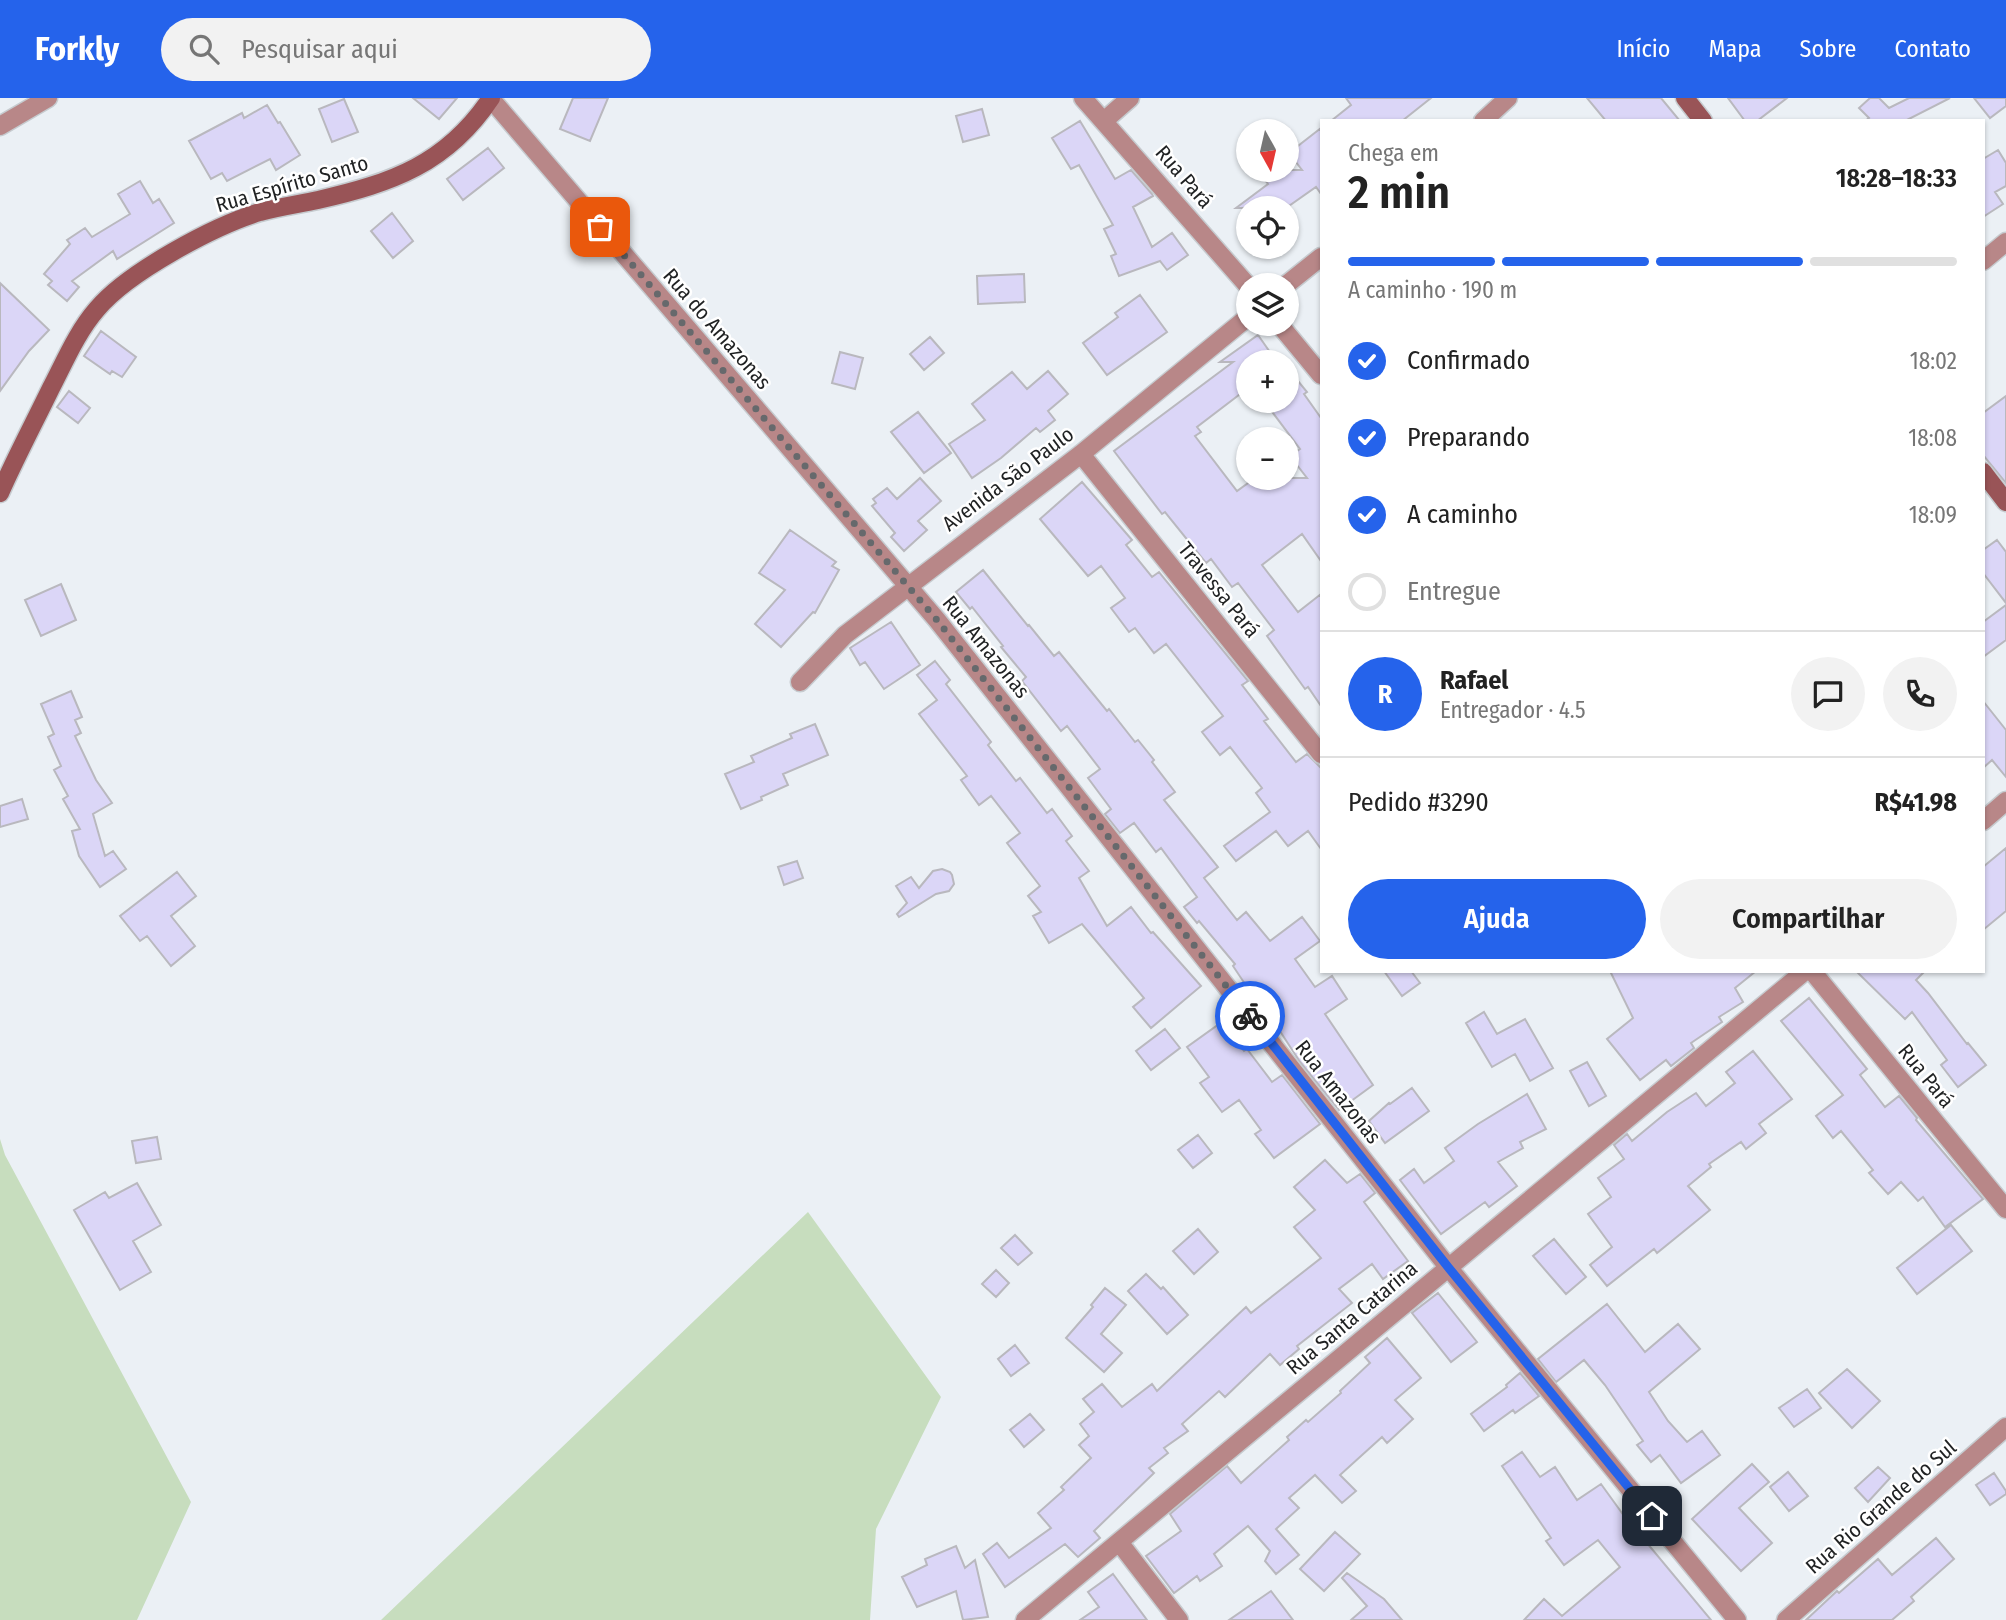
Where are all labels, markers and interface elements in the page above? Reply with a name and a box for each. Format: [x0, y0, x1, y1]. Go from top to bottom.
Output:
search box [161, 18, 651, 81]
text: Forkly [35, 29, 119, 69]
icon: search [185, 30, 223, 68]
text: Pesquisar aqui [241, 34, 398, 65]
text: Início [1617, 35, 1670, 63]
text: Mapa [1708, 35, 1762, 63]
text: Sobre [1800, 35, 1856, 63]
text: Contato [1894, 35, 1971, 63]
north arrow [1236, 119, 1298, 182]
map controls [1236, 119, 1299, 490]
text: Chega em [1348, 139, 1439, 167]
street label: Rua Pará [1150, 140, 1218, 214]
street label: Rua Espírito Santo [213, 150, 371, 218]
text: 18:28–18:33 [1836, 163, 1957, 194]
text: 2 min [1348, 165, 1450, 220]
button: locate [1236, 196, 1299, 259]
pin [570, 197, 630, 257]
icon: bag [581, 208, 619, 246]
street label: Rua do Amazonas [657, 263, 777, 395]
button: layers [1236, 273, 1299, 336]
text: A caminho · 190 m [1348, 276, 1517, 304]
icon: check [1348, 342, 1386, 380]
text: Confirmado [1407, 345, 1530, 376]
text: 18:02 [1910, 347, 1957, 375]
button: + [1236, 350, 1299, 413]
icon: check [1348, 419, 1386, 457]
street label: Avenida São Paulo [937, 421, 1079, 537]
text: Preparando [1407, 422, 1530, 453]
text: 18:08 [1908, 424, 1957, 452]
button: − [1236, 427, 1299, 490]
icon: check [1348, 496, 1386, 534]
text: A caminho [1407, 499, 1518, 530]
text: 18:09 [1909, 501, 1957, 529]
street label: Travessa Pará [1173, 537, 1265, 643]
text: Entregue [1407, 576, 1501, 607]
street label: Rua Amazonas [937, 590, 1035, 704]
button: chat [1791, 657, 1865, 731]
button: phone [1883, 657, 1957, 731]
text: Rafael [1440, 665, 1508, 696]
text: R [1378, 679, 1392, 710]
text: Entregador · 4.5 [1440, 696, 1586, 724]
text: Pedido #3290 [1348, 787, 1489, 818]
text: R$41.98 [1875, 787, 1957, 818]
button: Ajuda [1348, 879, 1646, 959]
button: Compartilhar [1660, 879, 1957, 959]
courier [1215, 981, 1285, 1051]
icon: bike [1231, 997, 1269, 1035]
street label: Rua Amazonas [1289, 1035, 1387, 1149]
street label: Rua Pará [1892, 1039, 1960, 1113]
street label: Rua Santa Catarina [1281, 1256, 1423, 1380]
street label: Rua Rio Grande do Sul [1800, 1434, 1962, 1580]
pin [1622, 1486, 1682, 1546]
icon: home [1633, 1497, 1671, 1535]

